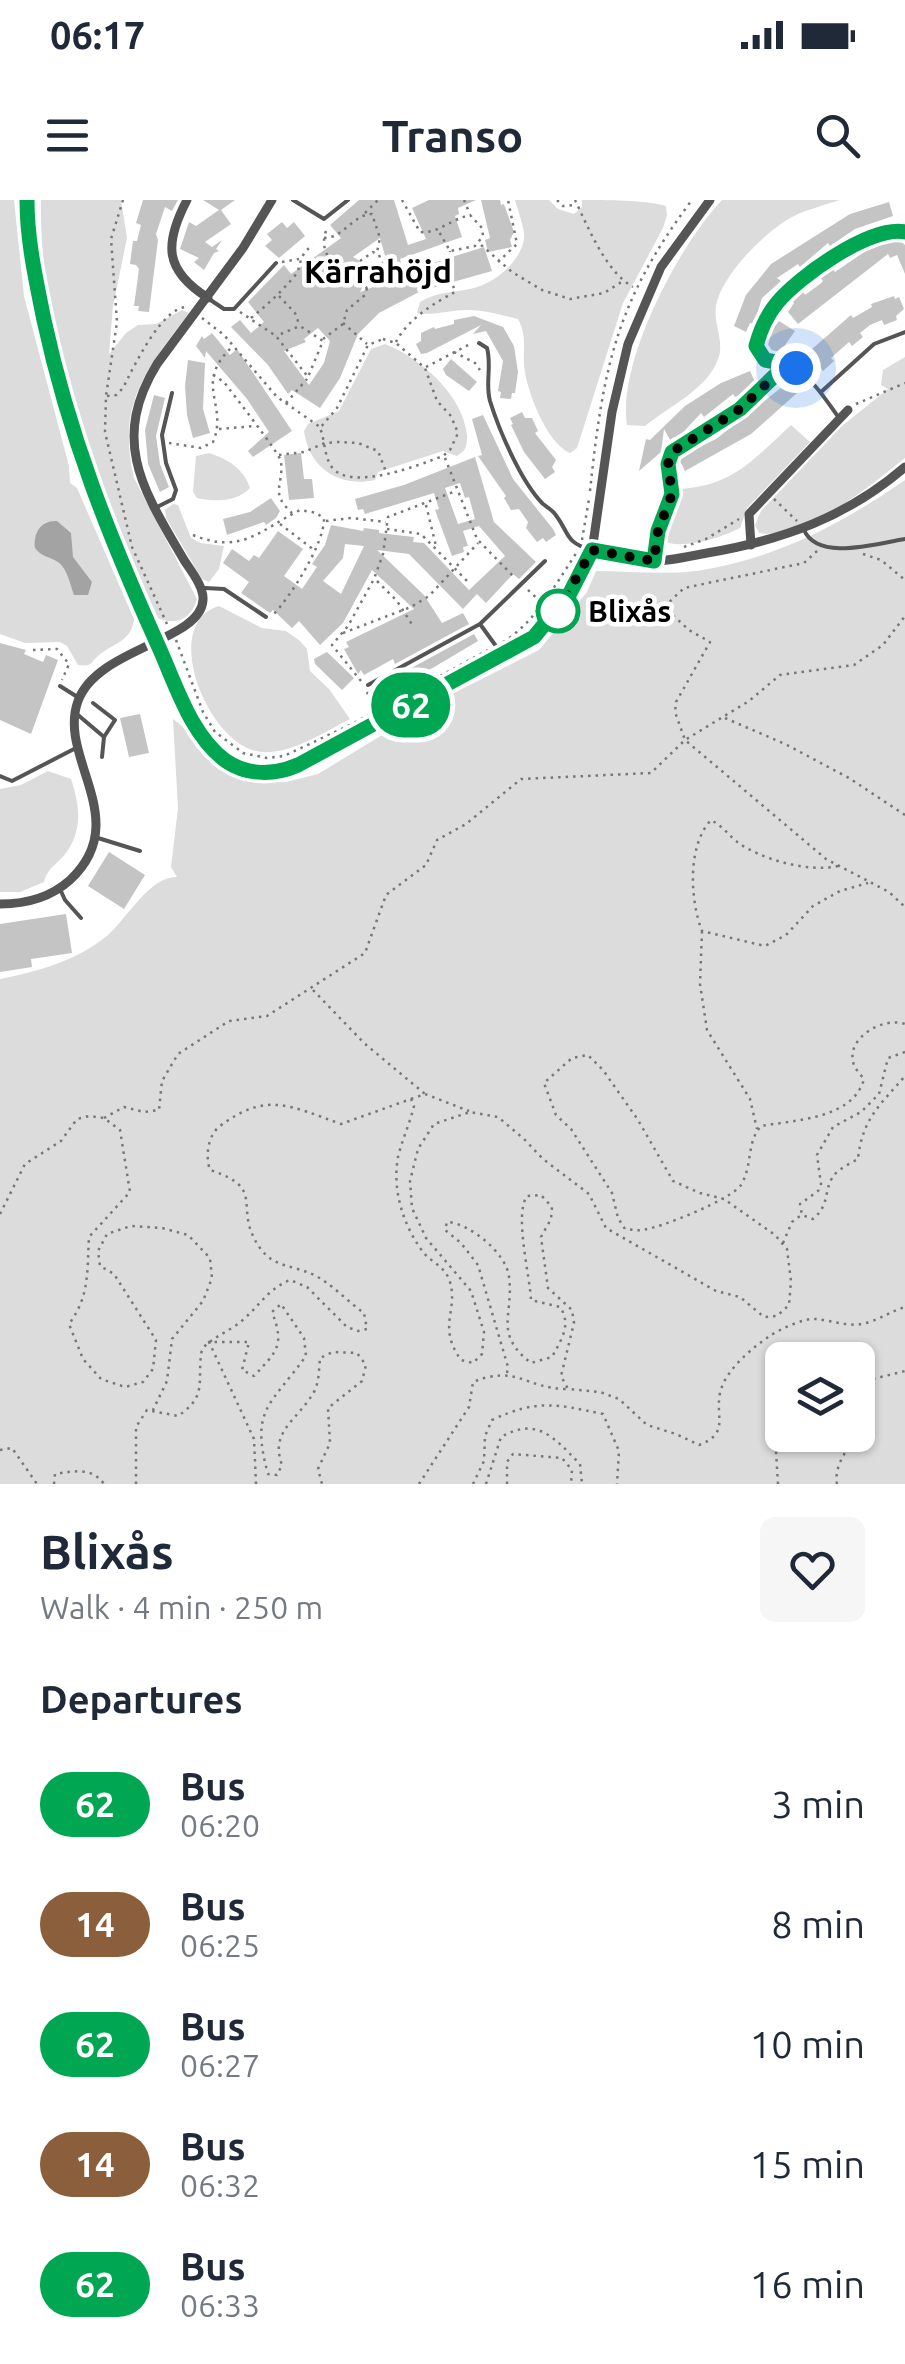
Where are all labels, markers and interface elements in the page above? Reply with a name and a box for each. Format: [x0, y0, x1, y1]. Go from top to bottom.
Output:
text: 06:17 [50, 14, 145, 56]
icon: menu [40, 108, 95, 163]
icon: search [810, 108, 865, 163]
text: Transo [382, 110, 523, 161]
district label: Kärrahöjd [304, 253, 452, 289]
your location [771, 343, 821, 393]
marker: Blixås [537, 590, 579, 632]
place label: Blixås [588, 594, 671, 628]
line badge: 62 [366, 672, 456, 738]
text: 62 [391, 685, 431, 725]
map controls [765, 1342, 875, 1452]
button: layers [765, 1342, 875, 1452]
button: heart [760, 1517, 865, 1622]
text: Blixås [40, 1524, 174, 1578]
text: Walk · 4 min · 250 m [40, 1589, 323, 1625]
text: Departures [40, 1678, 242, 1720]
text: Bus [180, 1765, 245, 1807]
text: 3 min [771, 1783, 865, 1825]
text: 62 [75, 1784, 115, 1824]
text: 06:20 [180, 1807, 260, 1843]
text: Bus [180, 1885, 245, 1927]
text: 8 min [771, 1903, 865, 1945]
text: 14 [75, 1904, 115, 1944]
text: 06:25 [180, 1927, 260, 1963]
text: Bus [180, 2005, 245, 2047]
text: 10 min [750, 2023, 865, 2065]
text: 62 [75, 2024, 115, 2064]
text: 06:27 [180, 2047, 260, 2083]
text: Bus [180, 2125, 245, 2167]
text: 15 min [750, 2143, 865, 2185]
text: 14 [75, 2144, 115, 2184]
text: 06:32 [180, 2167, 260, 2203]
text: Bus [180, 2245, 245, 2287]
text: 16 min [750, 2263, 865, 2305]
text: 62 [75, 2264, 115, 2304]
text: 06:33 [180, 2287, 260, 2323]

